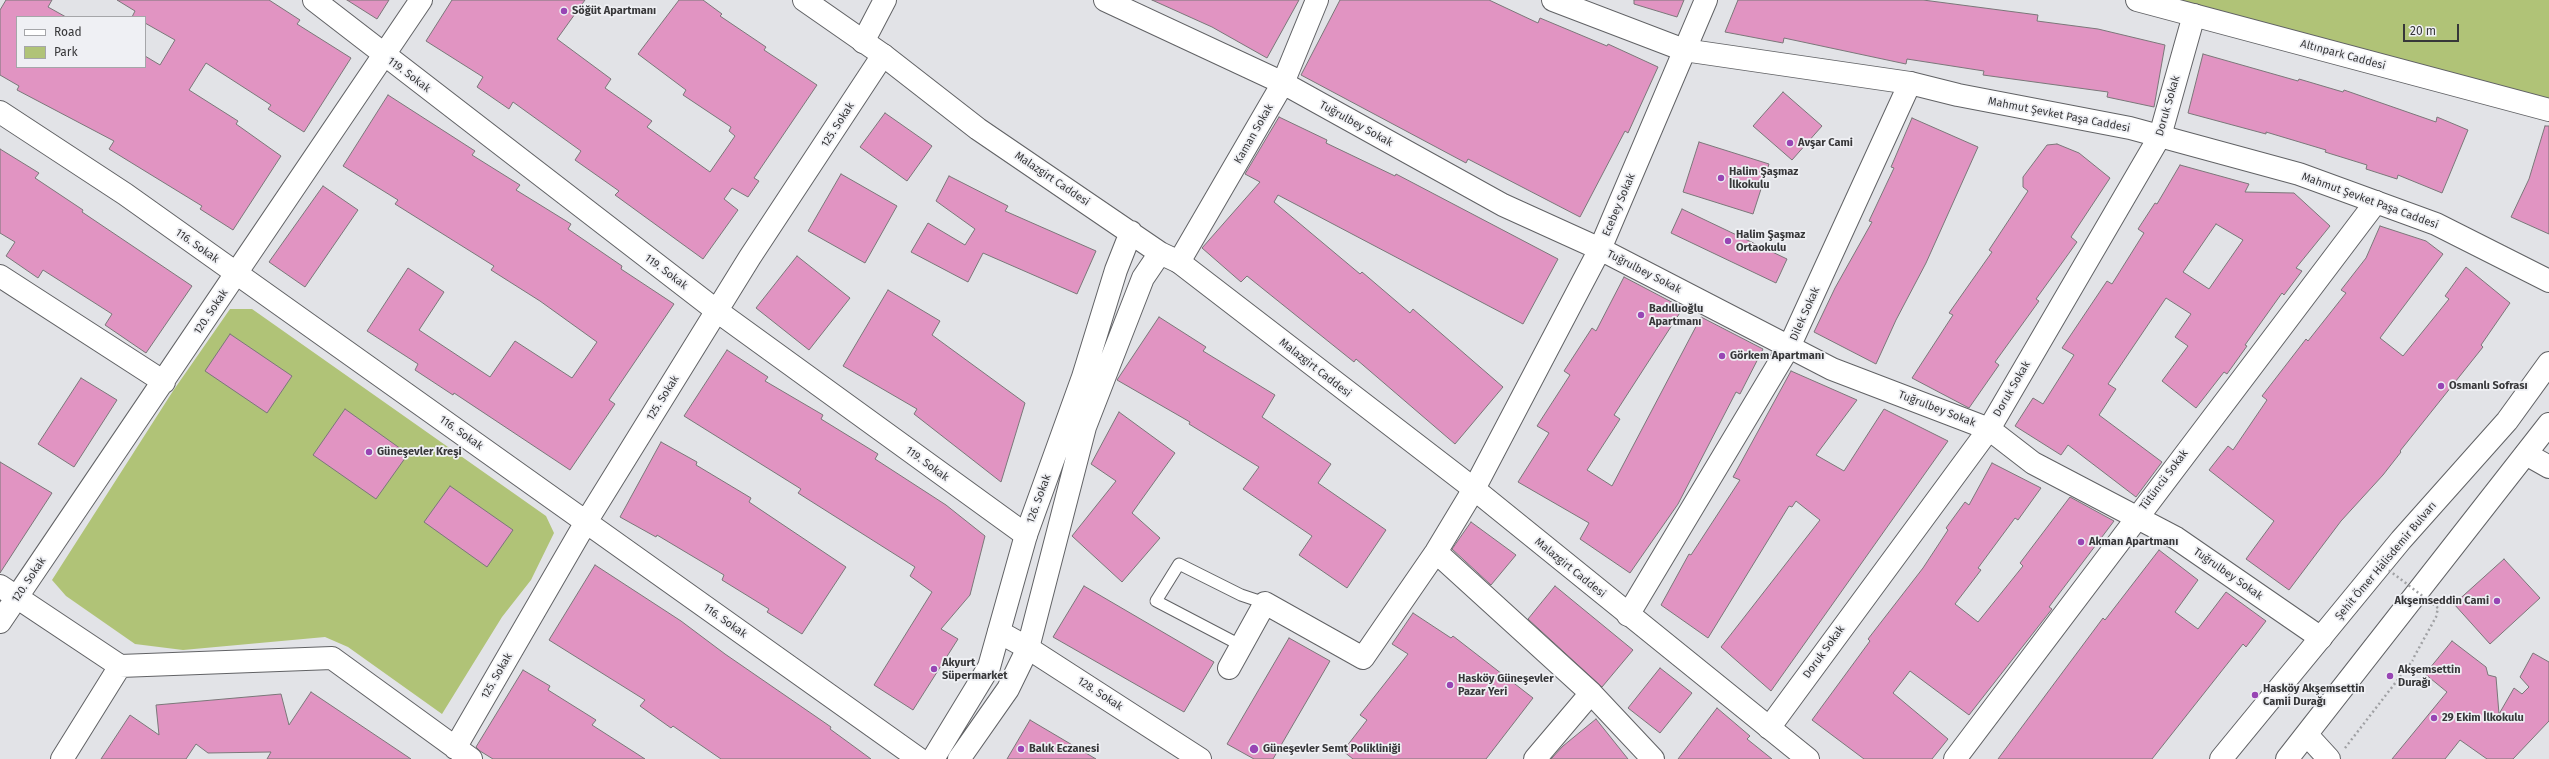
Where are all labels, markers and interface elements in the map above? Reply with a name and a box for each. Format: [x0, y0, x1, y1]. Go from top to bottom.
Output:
place label: Söğüt Apartmanı [572, 4, 656, 18]
marker: Söğüt Apartmanı [559, 6, 569, 16]
legend [16, 16, 146, 68]
scale bar [2405, 16, 2461, 42]
text: 20 m [2410, 24, 2436, 38]
text: Road [54, 25, 82, 39]
street label: Altınpark Caddesi [2299, 37, 2387, 73]
text: Park [54, 45, 78, 59]
street label: 119. Sokak [385, 55, 433, 95]
street label: Doruk Sokak [2153, 74, 2183, 138]
street label: Mahmut Şevket Paşa Caddesi [1987, 95, 2131, 135]
street label: Tuğrulbey Sokak [1317, 98, 1395, 150]
street label: 125. Sokak [819, 100, 857, 150]
street label: Kaman Sokak [1232, 102, 1276, 166]
place label: Avşar Cami [1798, 136, 1853, 150]
marker: Avşar Cami [1785, 138, 1795, 148]
street label: Malazgirt Caddesi [1012, 149, 1092, 209]
place label: Halim Şaşmaz İlkokulu [1729, 165, 1798, 191]
street label: Mahmut Şevket Paşa Caddesi [2300, 170, 2440, 232]
street label: Ecebey Sokak [1600, 172, 1638, 238]
marker: Halim Şaşmaz İlkokulu [1716, 173, 1726, 183]
street label: 116. Sokak [173, 226, 221, 266]
place label: Halim Şaşmaz Ortaokulu [1736, 228, 1805, 254]
marker: Halim Şaşmaz Ortaokulu [1723, 236, 1733, 246]
street label: Tuğrulbey Sokak [1605, 248, 1683, 296]
street label: 119. Sokak [642, 252, 690, 292]
street label: Dilek Sokak [1787, 285, 1823, 343]
street label: 120. Sokak [191, 287, 231, 337]
place label: Badıllıoğlu Apartmanı [1649, 302, 1703, 328]
marker: Badıllıoğlu Apartmanı [1636, 310, 1646, 320]
street label: Malazgirt Caddesi [1276, 336, 1354, 400]
place label: Görkem Apartmanı [1730, 349, 1824, 363]
marker: Görkem Apartmanı [1717, 351, 1727, 361]
street label: Doruk Sokak [1991, 359, 2033, 419]
street label: 125. Sokak [644, 373, 682, 423]
place label: Osmanlı Sofrası [2449, 379, 2528, 393]
marker: Osmanlı Sofrası [2436, 381, 2446, 391]
street label: Tuğrulbey Sokak [1897, 388, 1977, 430]
street label: 116. Sokak [437, 413, 485, 453]
street label: 119. Sokak [903, 444, 951, 484]
place label: Güneşevler Kreşi [377, 445, 462, 459]
marker: Güneşevler Kreşi [364, 447, 374, 457]
street label: Tütüncü Sokak [2137, 447, 2191, 513]
street label: 126. Sokak [1024, 473, 1054, 525]
street label: Şehit Ömer Halisdemir Bulvarı [2333, 499, 2439, 623]
street label: Malazgirt Caddesi [1532, 535, 1608, 601]
place label: Akman Apartmanı [2089, 535, 2178, 549]
marker: Akman Apartmanı [2076, 537, 2086, 547]
street label: Tuğrulbey Sokak [2191, 545, 2265, 603]
street label: 120. Sokak [9, 555, 49, 605]
place label: Akşemseddin Cami [2395, 594, 2489, 608]
marker: Akşemseddin Cami [2492, 596, 2502, 606]
street label: 116. Sokak [701, 601, 749, 641]
street label: Doruk Sokak [1800, 623, 1848, 681]
street label: 125. Sokak [479, 651, 515, 701]
place label: Akyurt Süpermarket [942, 656, 1008, 682]
place label: Akşemsettin Durağı [2398, 663, 2461, 689]
marker: Akyurt Süpermarket [929, 664, 939, 674]
marker: Akşemsettin Durağı [2385, 671, 2395, 681]
place label: Hasköy Güneşevler Pazar Yeri [1458, 672, 1554, 698]
street label: 128. Sokak [1075, 674, 1125, 714]
marker: Hasköy Güneşevler Pazar Yeri [1445, 680, 1455, 690]
place label: Hasköy Akşemsettin Camii Durağı [2263, 682, 2365, 708]
marker: Hasköy Akşemsettin Camii Durağı [2250, 690, 2260, 700]
place label: 29 Ekim İlkokulu [2442, 711, 2524, 725]
marker: 29 Ekim İlkokulu [2429, 713, 2439, 723]
place label: Balık Eczanesi [1029, 742, 1099, 756]
place label: Güneşevler Semt Polikliniği [1263, 742, 1401, 756]
marker: Güneşevler Semt Polikliniği [1248, 743, 1260, 755]
marker: Balık Eczanesi [1016, 744, 1026, 754]

